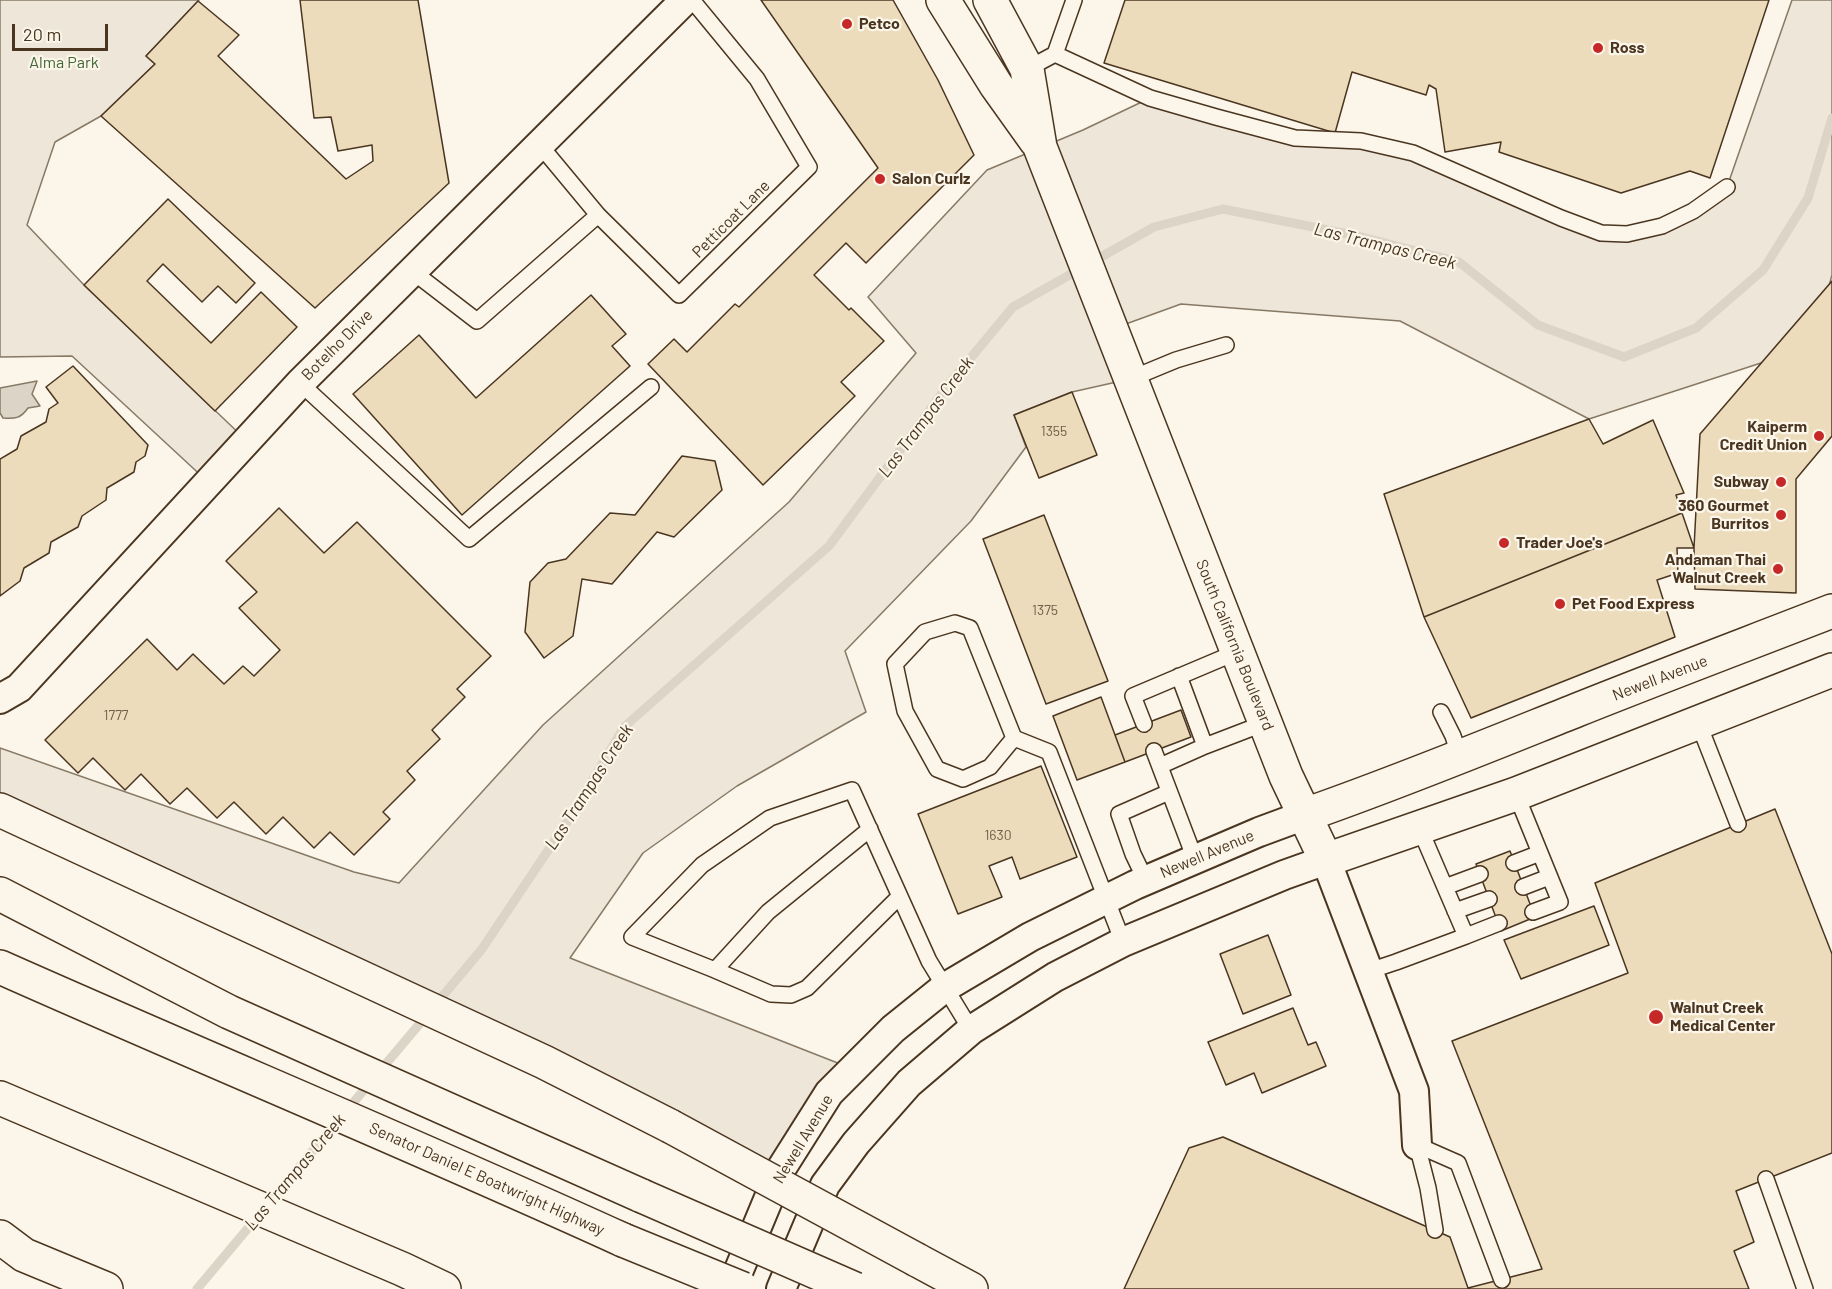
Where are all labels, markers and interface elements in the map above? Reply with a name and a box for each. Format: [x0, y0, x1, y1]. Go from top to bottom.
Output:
scale bar [15, 12, 111, 50]
place label: Petco [859, 14, 900, 34]
marker: Petco [840, 17, 854, 31]
text: 20 m [23, 23, 61, 45]
place label: Ross [1610, 38, 1645, 58]
marker: Ross [1591, 41, 1605, 55]
park label: Alma Park [29, 53, 99, 73]
place label: Salon Curlz [892, 169, 970, 189]
marker: Salon Curlz [873, 172, 887, 186]
street label: Petticoat Lane [688, 176, 774, 262]
water label: Las Trampas Creek [1312, 218, 1458, 274]
street label: Botelho Drive [297, 305, 377, 385]
water label: Las Trampas Creek [874, 352, 978, 482]
place label: Kaiperm Credit Union [1720, 417, 1807, 455]
house number: 1355 [1041, 423, 1067, 439]
marker: Kaiperm Credit Union [1812, 429, 1826, 443]
place label: Subway [1714, 472, 1769, 492]
marker: Subway [1774, 475, 1788, 489]
place label: 360 Gourmet Burritos [1678, 496, 1769, 534]
marker: 360 Gourmet Burritos [1774, 508, 1788, 522]
place label: Trader Joe's [1516, 533, 1603, 553]
marker: Trader Joe's [1497, 536, 1511, 550]
place label: Andaman Thai Walnut Creek [1665, 550, 1766, 588]
street label: South California Boulevard [1192, 557, 1278, 733]
marker: Andaman Thai Walnut Creek [1771, 562, 1785, 576]
place label: Pet Food Express [1572, 594, 1695, 614]
marker: Pet Food Express [1553, 597, 1567, 611]
house number: 1375 [1032, 602, 1058, 618]
street label: Newell Avenue [1610, 651, 1710, 705]
house number: 1777 [104, 707, 128, 723]
water label: Las Trampas Creek [540, 720, 638, 854]
street label: Newell Avenue [1157, 826, 1257, 882]
house number: 1630 [984, 827, 1012, 843]
place label: Walnut Creek Medical Center [1670, 998, 1775, 1036]
marker: Walnut Creek Medical Center [1647, 1008, 1665, 1026]
street label: Newell Avenue [769, 1091, 837, 1187]
water label: Las Trampas Creek [240, 1109, 350, 1235]
street label: Senator Daniel E Boatwright Highway [366, 1118, 608, 1240]

